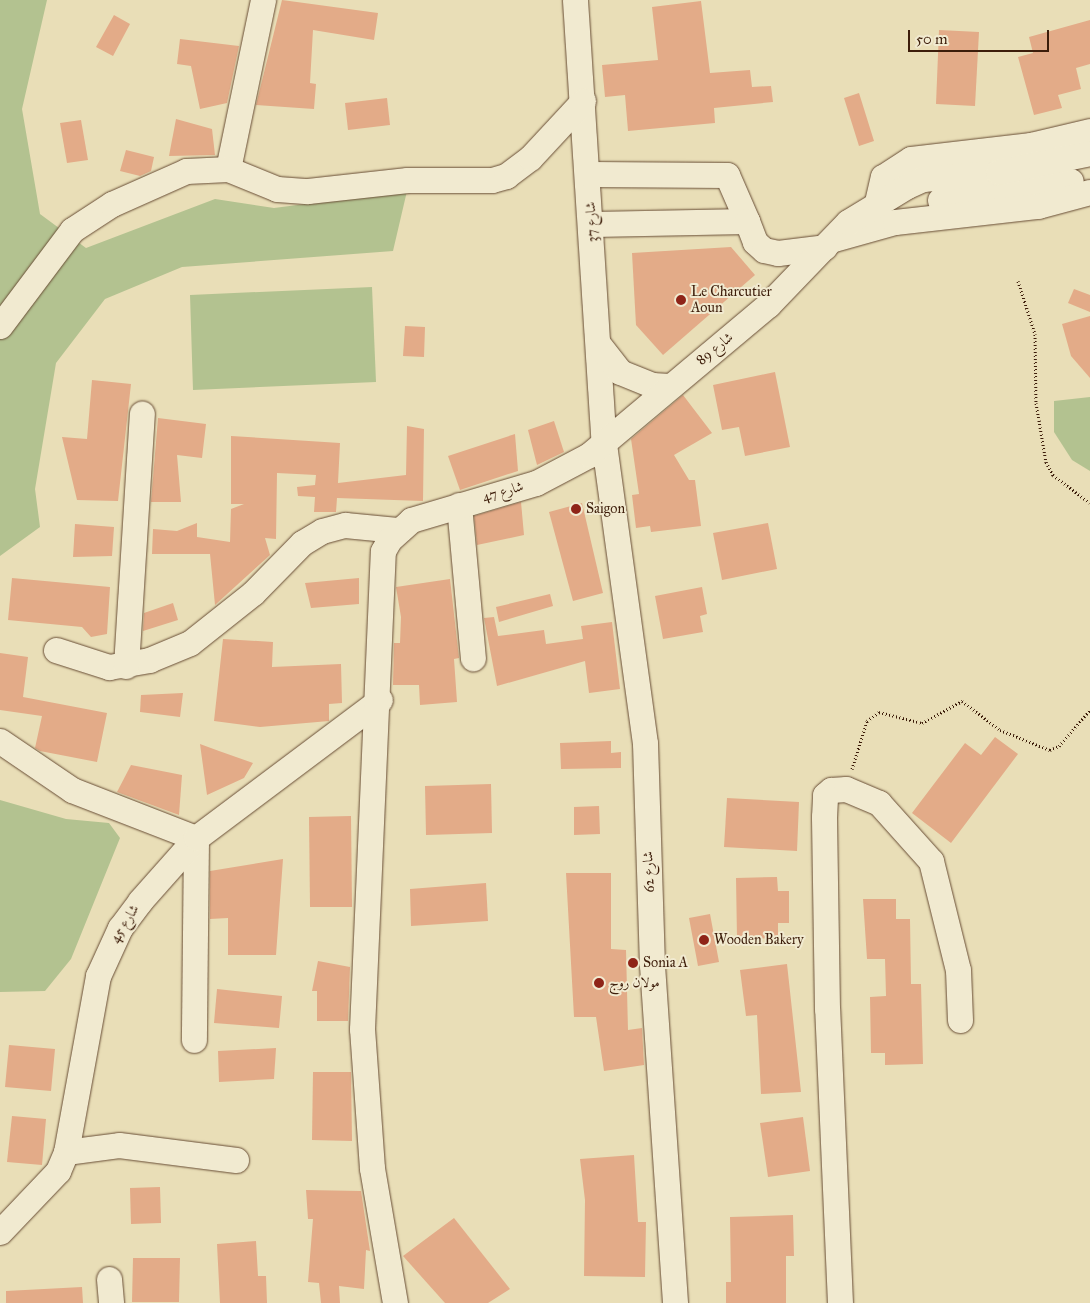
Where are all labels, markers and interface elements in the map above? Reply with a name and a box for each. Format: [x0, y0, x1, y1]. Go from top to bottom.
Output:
scale bar [910, 20, 1051, 52]
text: 50 m [916, 30, 948, 48]
street label: شارع 37 [582, 201, 602, 243]
place label: Le Charcutier Aoun [691, 284, 772, 316]
marker: Le Charcutier Aoun [675, 294, 687, 306]
street label: شارع 89 [693, 329, 737, 369]
street label: شارع 47 [481, 478, 525, 506]
place label: Saigon [586, 501, 625, 517]
marker: Saigon [570, 503, 582, 515]
street label: شارع 62 [640, 851, 658, 893]
street label: شارع 45 [107, 902, 143, 946]
place label: Wooden Bakery [714, 932, 804, 948]
marker: Wooden Bakery [698, 934, 710, 946]
place label: Sonia A [643, 955, 688, 971]
marker: Sonia A [627, 957, 639, 969]
place label: مولان روج [609, 975, 660, 991]
marker: مولان روج [593, 977, 605, 989]

